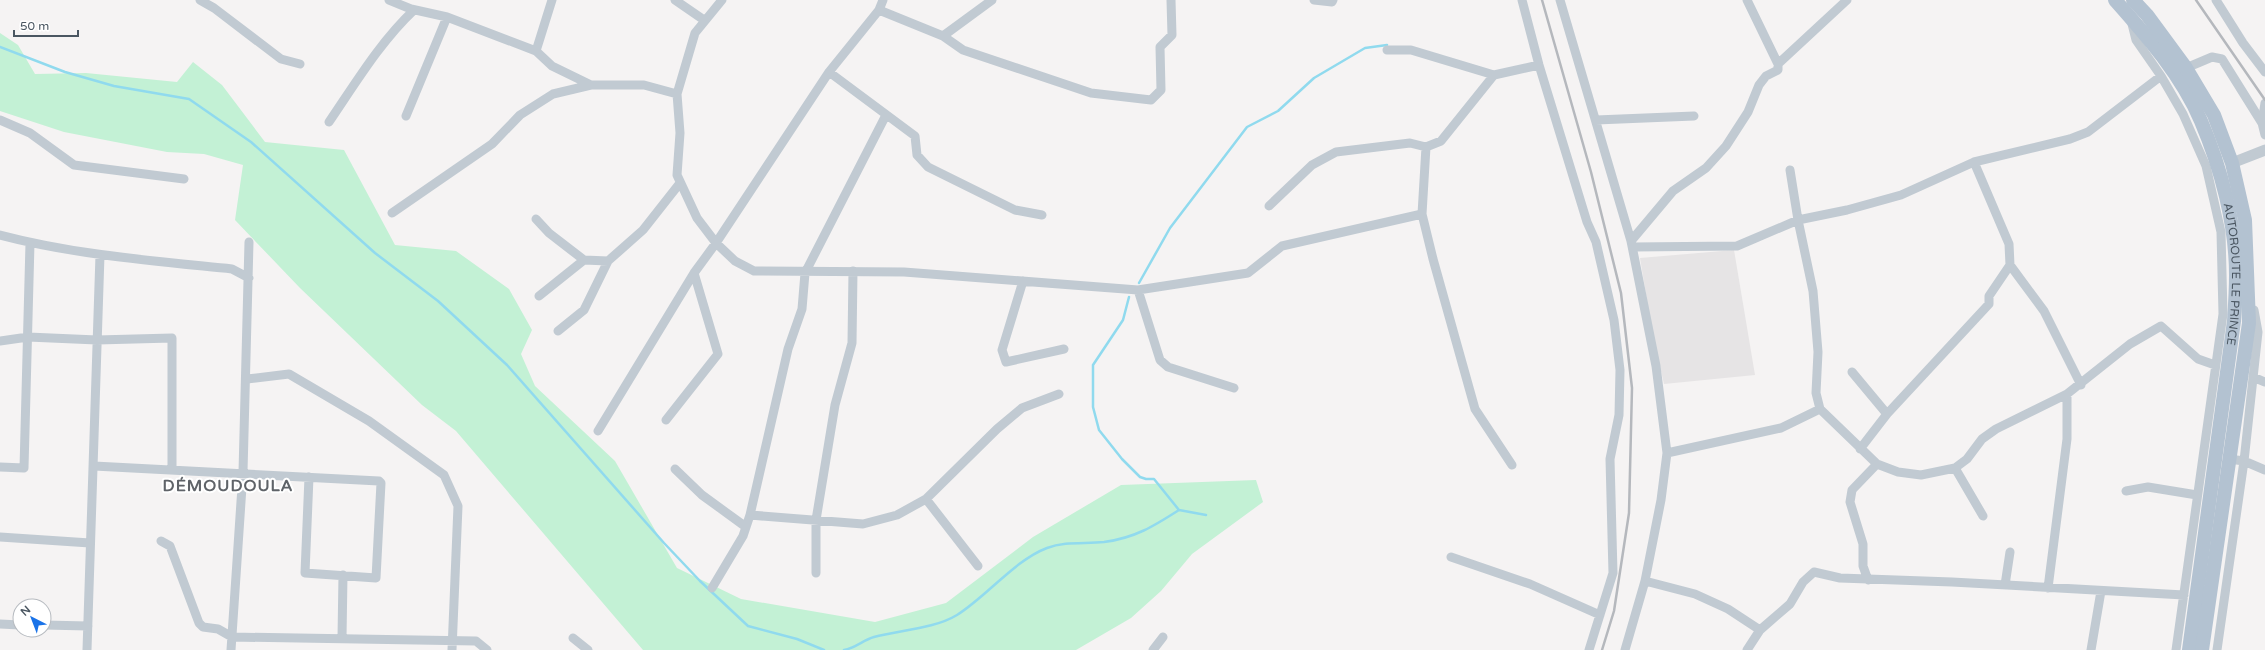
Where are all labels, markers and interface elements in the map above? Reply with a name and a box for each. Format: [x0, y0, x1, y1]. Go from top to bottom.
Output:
scale bar [14, 12, 78, 38]
text: 50 m [20, 19, 49, 33]
street label: AUTOROUTE LE PRINCE [2221, 201, 2243, 347]
district label: DÉMOUDOULA [163, 476, 293, 496]
north arrow [12, 598, 52, 638]
text: N [18, 603, 33, 619]

